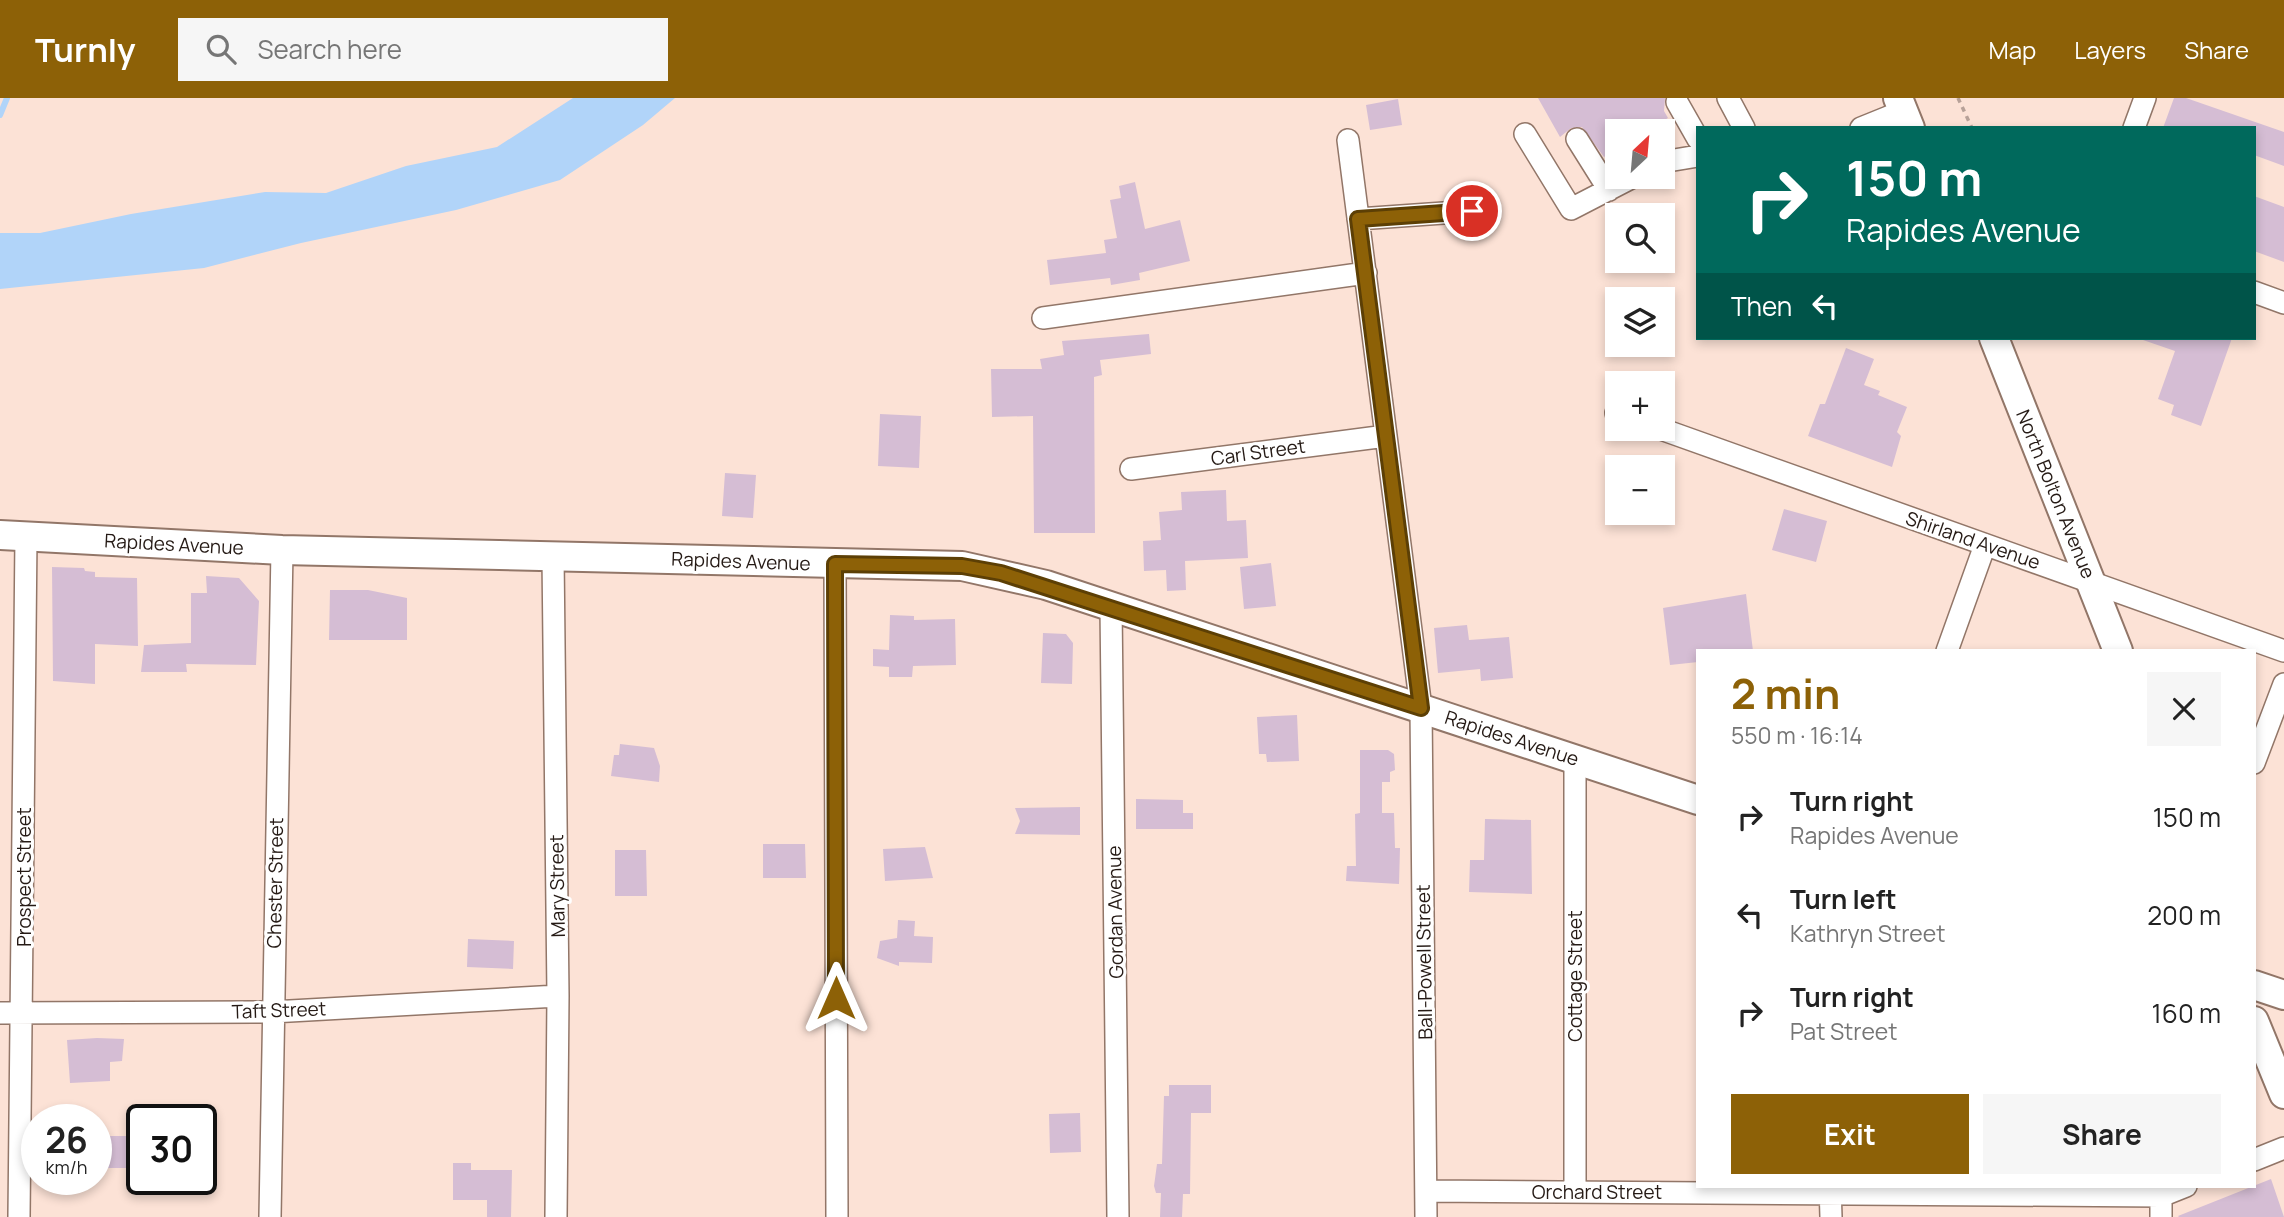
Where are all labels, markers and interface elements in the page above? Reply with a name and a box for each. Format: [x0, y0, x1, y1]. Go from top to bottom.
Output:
search box [178, 18, 668, 81]
text: Turnly [35, 27, 136, 72]
icon: search [202, 30, 240, 68]
text: Search here [258, 31, 402, 67]
text: Map [1989, 33, 2036, 66]
text: Layers [2074, 33, 2146, 66]
text: Share [2184, 33, 2249, 66]
north arrow [1605, 119, 1675, 189]
map controls [1605, 119, 1675, 525]
text: 150 m [1846, 144, 1982, 211]
icon: right [1731, 154, 1822, 245]
pin [1442, 181, 1502, 241]
icon: arrive [1453, 192, 1491, 230]
button: search [1605, 203, 1675, 273]
text: Rapides Avenue [1846, 208, 2081, 252]
button: layers [1605, 287, 1675, 357]
icon: left [1806, 287, 1844, 325]
text: Then [1731, 288, 1792, 324]
button: + [1605, 371, 1675, 441]
street label: North Bolton Avenue [2010, 406, 2102, 582]
street label: Carl Street [1209, 433, 1307, 471]
button: − [1605, 455, 1675, 525]
street label: Shirland Avenue [1902, 505, 2044, 575]
street label: Rapides Avenue [104, 527, 244, 561]
street label: Rapides Avenue [671, 546, 811, 576]
text: 2 min [1731, 664, 1840, 722]
button: close [2147, 672, 2221, 746]
street label: Rapides Avenue [1442, 704, 1582, 772]
text: 550 m · 16:14 [1731, 719, 1863, 751]
text: Turn right [1790, 783, 1914, 819]
icon: right [1731, 798, 1769, 836]
text: 150 m [2153, 799, 2221, 835]
street label: Prospect Street [11, 807, 37, 947]
street label: Chester Street [261, 817, 289, 949]
text: Rapides Avenue [1790, 819, 1959, 851]
street label: Mary Street [543, 834, 571, 938]
street label: Gordan Avenue [1101, 845, 1129, 979]
text: Turn left [1790, 881, 1897, 917]
street label: Ball-Powell Street [1410, 884, 1438, 1040]
icon: left [1731, 896, 1769, 934]
text: 200 m [2147, 897, 2221, 933]
street label: Cottage Street [1562, 910, 1588, 1042]
text: Kathryn Street [1790, 917, 1945, 949]
position arrow [799, 961, 873, 1035]
text: Turn right [1790, 979, 1914, 1015]
icon: right [1731, 994, 1769, 1032]
street label: Taft Street [231, 995, 327, 1025]
text: 160 m [2152, 995, 2221, 1031]
text: Pat Street [1790, 1015, 1898, 1047]
button: Exit [1731, 1094, 1969, 1174]
button: Share [1983, 1094, 2221, 1174]
speed limit sign: 30 [126, 1104, 217, 1195]
text: 26 [45, 1116, 88, 1164]
text: km/h [46, 1155, 87, 1179]
street label: Orchard Street [1532, 1179, 1662, 1205]

